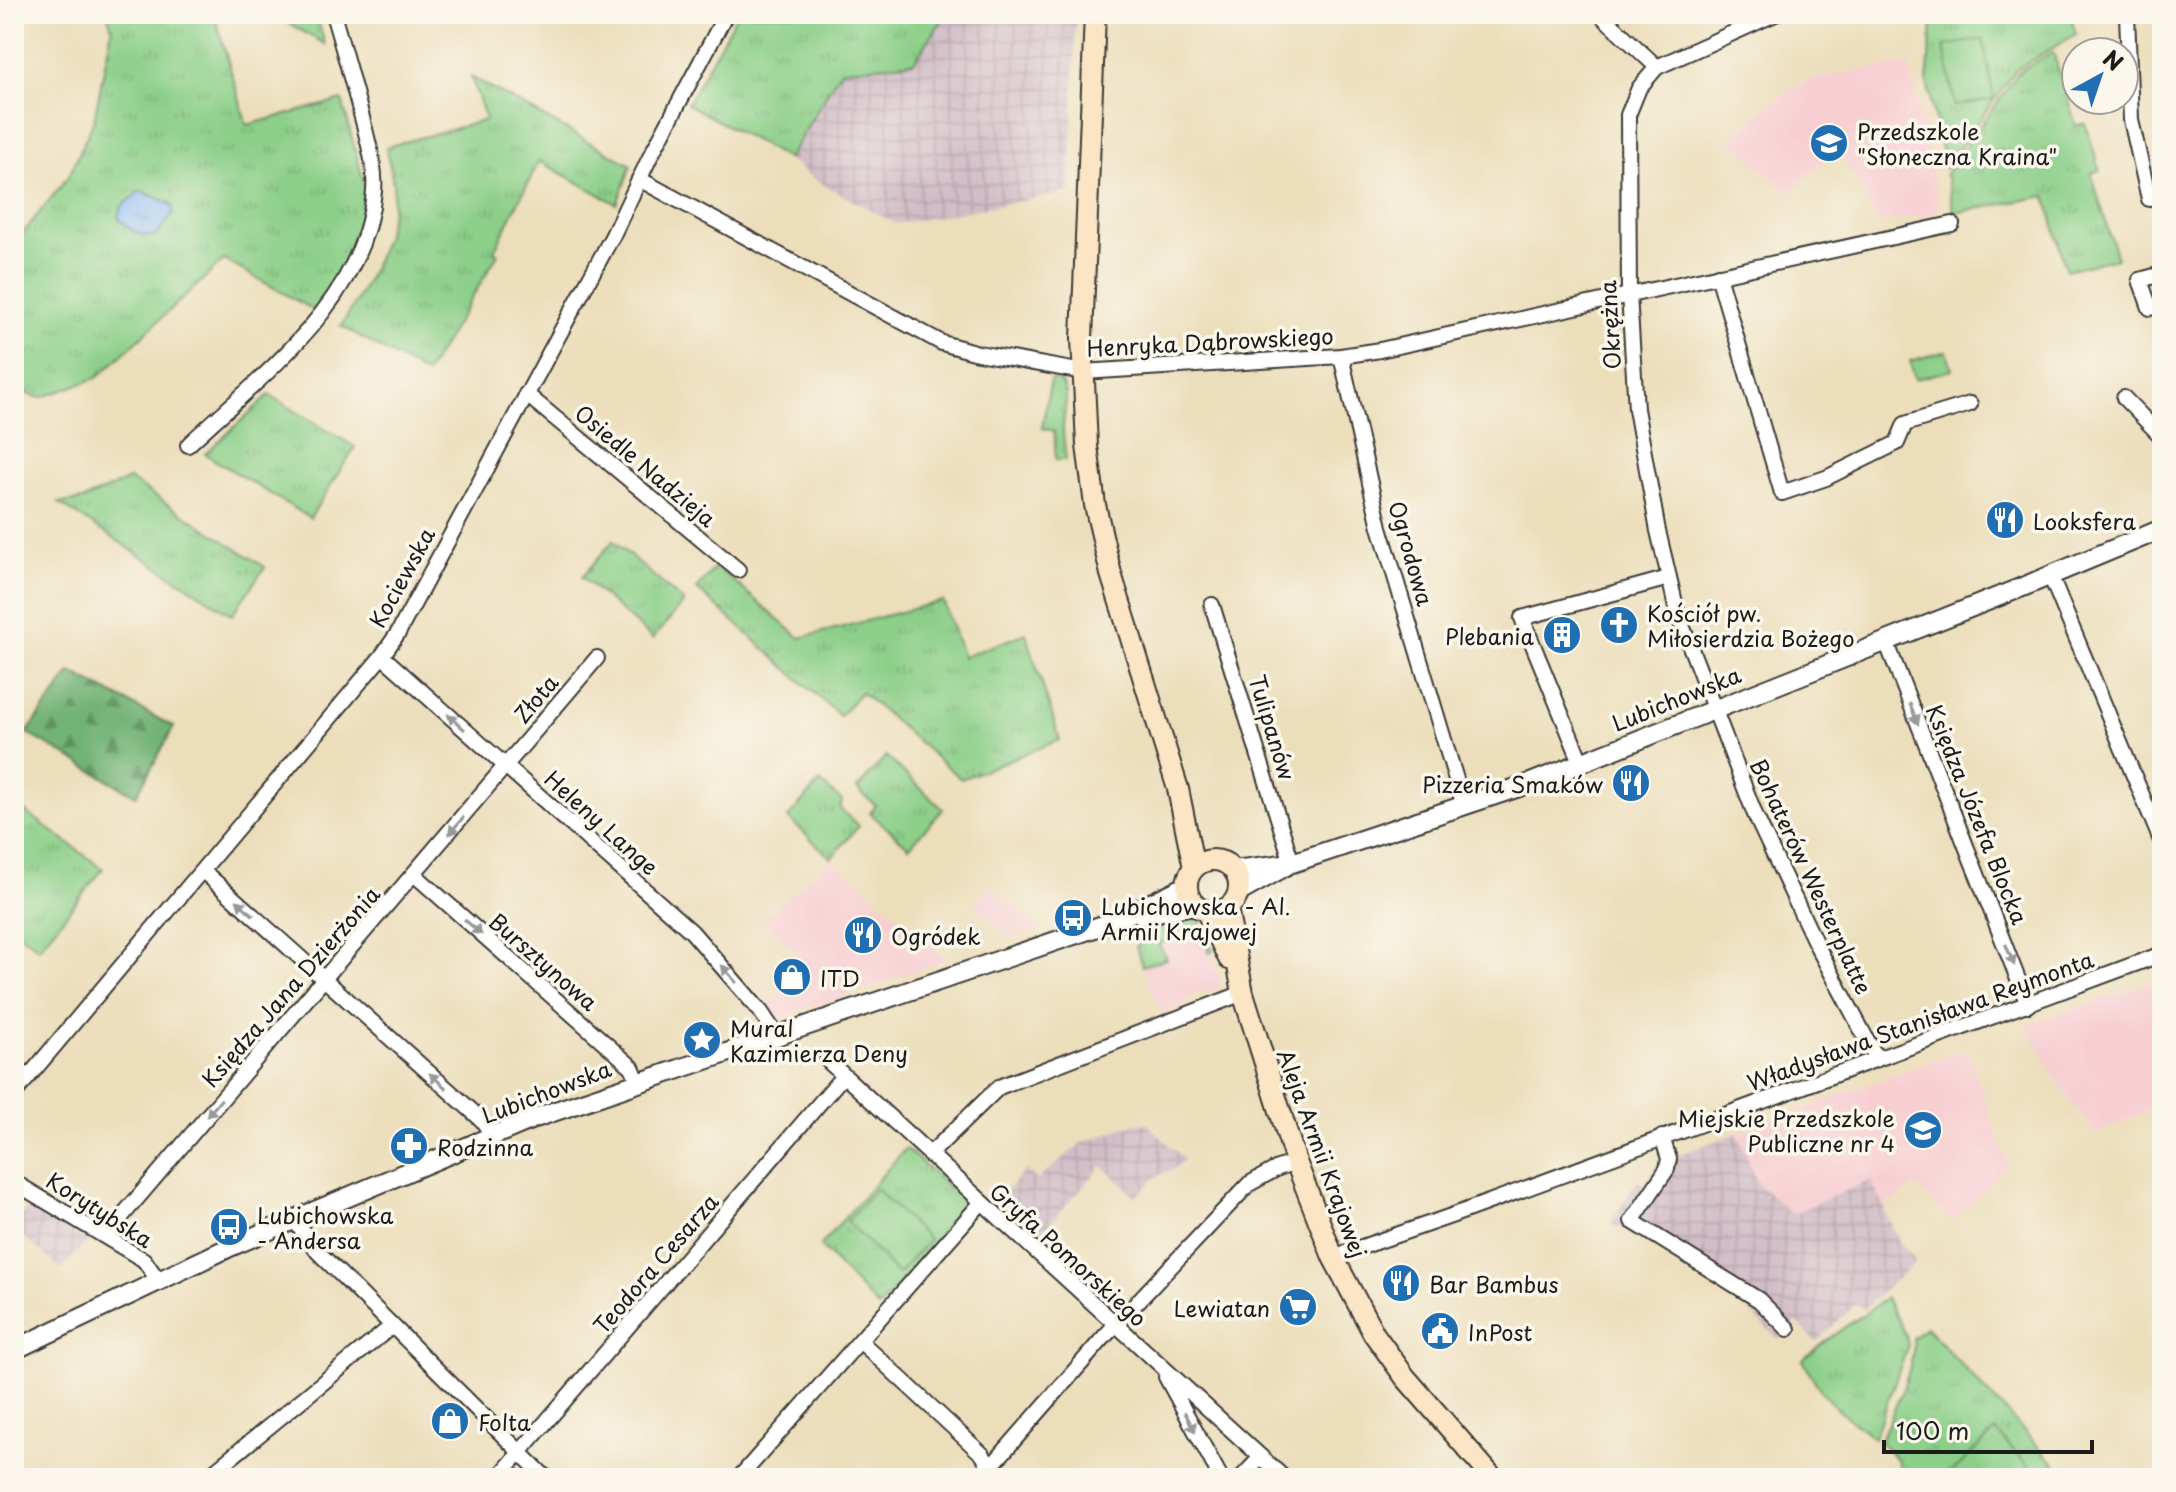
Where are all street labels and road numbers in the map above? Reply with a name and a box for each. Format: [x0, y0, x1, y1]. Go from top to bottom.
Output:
street label: Okrężna [1590, 279, 1628, 370]
street label: Henryka Dąbrowskiego [1086, 318, 1334, 364]
street label: Osiedle Nadzieja [568, 396, 724, 534]
street label: Ogrodowa [1381, 497, 1443, 610]
street label: Kociewska [360, 521, 442, 633]
street label: Lubichowska [1607, 657, 1746, 739]
street label: Złota [505, 666, 565, 730]
street label: Tulipanów [1241, 670, 1305, 784]
street label: Księdza Józefa Blocka [1919, 699, 2037, 929]
street label: Bohaterów Westerplatte [1743, 753, 1881, 999]
street label: Heleny Lange [538, 762, 666, 882]
street label: Księdza Jana Dzierżonia [193, 878, 387, 1094]
street label: Bursztynowa [482, 904, 606, 1018]
street label: Władysława Stanisława Reymonta [1742, 942, 2098, 1098]
street label: Aleja Armii Krajowej [1270, 1044, 1376, 1262]
street label: Lubichowska [476, 1051, 616, 1131]
street label: Korytybska [40, 1163, 160, 1255]
street label: Gryfa Pomorskiego [983, 1174, 1155, 1334]
street label: Teodora Cesarza [585, 1185, 725, 1340]

